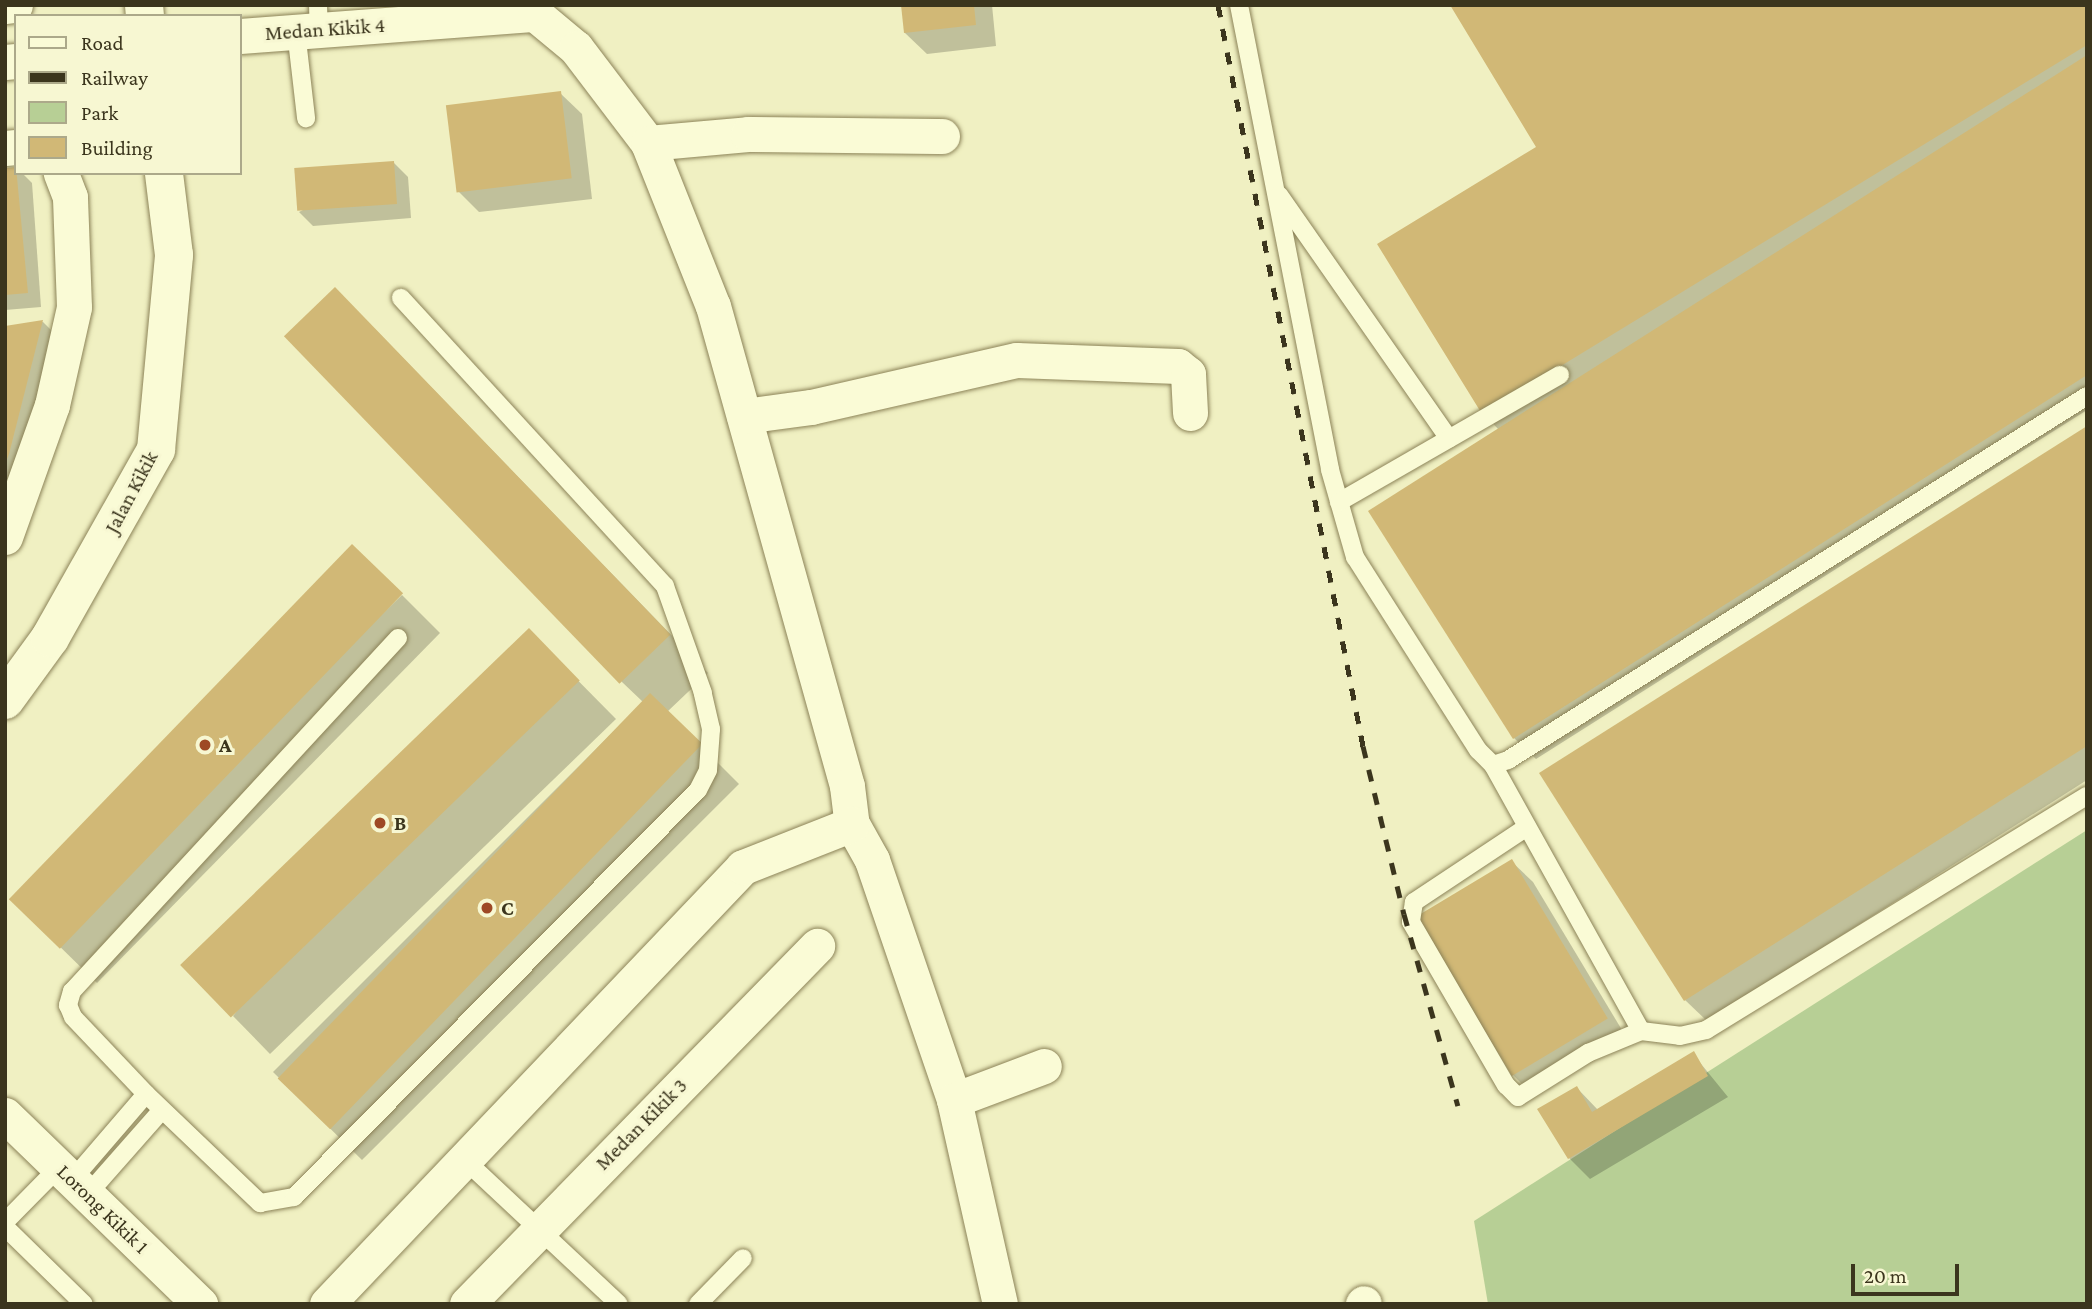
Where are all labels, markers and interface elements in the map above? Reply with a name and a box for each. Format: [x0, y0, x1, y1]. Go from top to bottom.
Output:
street label: Medan Kikik 4 [264, 12, 386, 46]
legend [14, 14, 242, 175]
text: Road [81, 31, 124, 55]
text: Railway [81, 66, 148, 90]
text: Park [81, 101, 118, 125]
text: Building [81, 136, 153, 160]
street label: Jalan Kikik [99, 447, 163, 537]
place label: A [219, 732, 231, 758]
marker: A [197, 737, 213, 753]
place label: B [394, 810, 406, 836]
marker: B [372, 815, 388, 831]
place label: C [501, 895, 514, 921]
marker: C [479, 900, 495, 916]
street label: Medan Kikik 3 [590, 1073, 692, 1175]
street label: Lorong Kikik 1 [52, 1159, 154, 1259]
scale bar [1854, 1250, 1962, 1294]
text: 20 m [1864, 1264, 1907, 1288]

